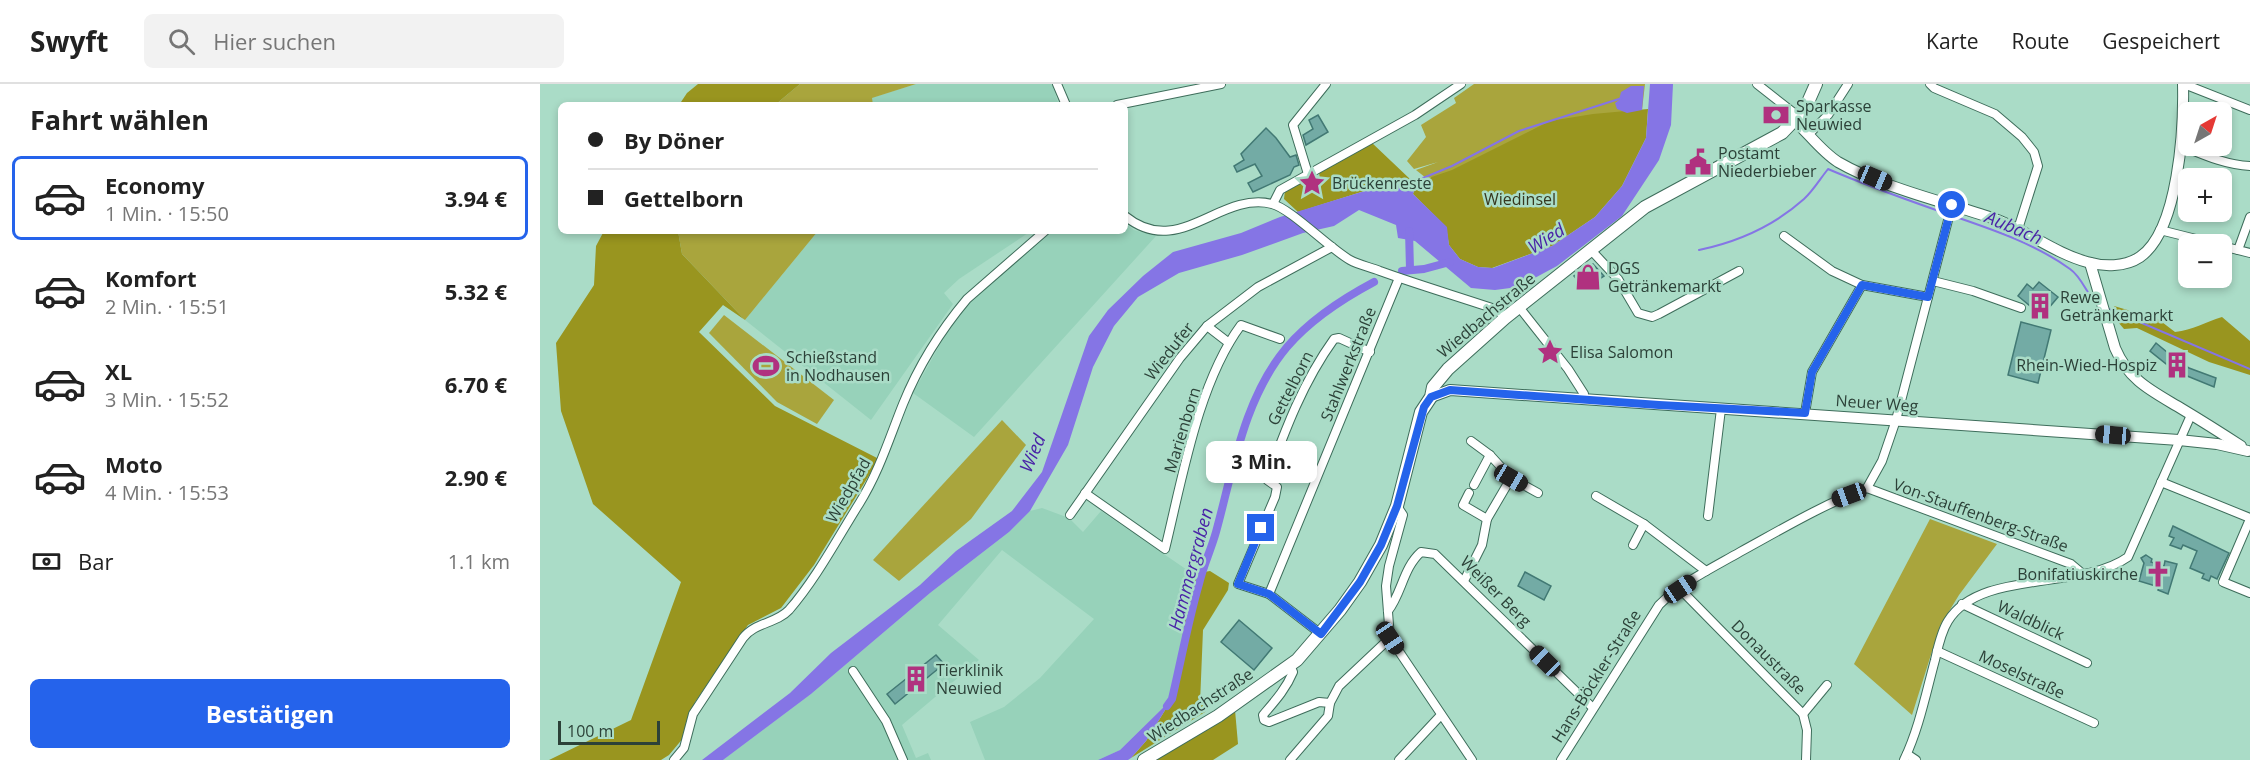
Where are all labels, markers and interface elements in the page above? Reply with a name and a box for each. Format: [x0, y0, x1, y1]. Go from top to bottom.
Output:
search box [144, 14, 564, 68]
text: Swyft [30, 22, 108, 60]
icon: search [165, 25, 198, 58]
text: Hier suchen [213, 26, 336, 56]
text: Karte [1926, 27, 1978, 55]
text: Route [2011, 27, 2069, 55]
text: Gespeichert [2102, 27, 2220, 55]
place label: Sparkasse Neuwied [1796, 95, 1872, 135]
bank icon: Sparkasse Neuwied [1761, 100, 1791, 130]
text: Fahrt wählen [30, 101, 209, 138]
north arrow [2178, 102, 2232, 156]
map controls [2178, 102, 2232, 288]
text: By Döner [624, 125, 724, 155]
place label: Postamt Niederbieber [1718, 142, 1817, 182]
public building icon: Postamt Niederbieber [1683, 147, 1713, 177]
car [1855, 163, 1895, 193]
place icon: Brückenreste [1297, 168, 1327, 198]
button: + [2178, 168, 2232, 222]
text: Economy [105, 170, 204, 200]
icon: car [33, 171, 87, 225]
place label: Brückenreste [1332, 172, 1431, 194]
text: 3.94 € [445, 183, 507, 213]
text: Gettelborn [624, 183, 744, 213]
park label: Wiedinsel [1484, 188, 1556, 210]
route start [1938, 191, 1965, 218]
text: 1 Min. · 15:50 [105, 200, 229, 227]
water label: Aubach [1980, 204, 2046, 250]
water label: Wied [1523, 217, 1570, 259]
button: − [2178, 234, 2232, 288]
place label: DGS Getränkemarkt [1608, 257, 1722, 297]
shop icon: DGS Getränkemarkt [1573, 262, 1603, 292]
text: Komfort [105, 263, 197, 293]
icon: car [33, 264, 87, 318]
street label: Wiedbachstraße [1432, 268, 1540, 362]
text: 5.32 € [445, 276, 507, 306]
place label: Rewe Getränkemarkt [2060, 286, 2174, 326]
building icon: Rewe Getränkemarkt [2025, 291, 2055, 321]
text: 2 Min. · 15:51 [105, 293, 229, 320]
street label: Stahlwerkstraße [1315, 304, 1381, 424]
street label: Wiedufer [1139, 317, 1199, 385]
place icon: Elisa Salomon [1535, 337, 1565, 367]
place label: Elisa Salomon [1570, 341, 1673, 363]
place label: Schießstand in Nodhausen [786, 346, 890, 386]
street label: Gettelborn [1262, 347, 1318, 429]
building icon: Rhein-Wied-Hospiz [2162, 350, 2192, 380]
sports icon: Schießstand in Nodhausen [751, 351, 781, 381]
place label: Rhein-Wied-Hospiz [2016, 354, 2157, 376]
text: XL [105, 356, 132, 386]
icon: car [33, 357, 87, 411]
text: 6.70 € [445, 369, 507, 399]
street label: Marienborn [1159, 385, 1205, 475]
text: 3 Min. · 15:52 [105, 386, 229, 413]
street label: Neuer Weg [1835, 389, 1919, 417]
car [2094, 424, 2132, 446]
water label: Wied [1013, 430, 1051, 476]
callout: 3 Min. [1206, 441, 1317, 483]
text: 3 Min. [1231, 448, 1292, 475]
text: Moto [105, 449, 163, 479]
icon: car [33, 450, 87, 504]
street label: Wiedpfad [821, 454, 875, 526]
car [1491, 461, 1531, 495]
text: 2.90 € [445, 462, 507, 492]
street label: Von-Stauffenberg-Straße [1890, 473, 2072, 557]
text: 4 Min. · 15:53 [105, 479, 229, 506]
car [1829, 480, 1869, 510]
water label: Hammergraben [1162, 505, 1218, 633]
route end [1247, 514, 1274, 541]
icon: cash [30, 545, 63, 578]
text: Bar [78, 546, 113, 576]
text: 1.1 km [448, 548, 510, 575]
street label: Weißer Berg [1456, 551, 1537, 632]
church icon: Bonifatiuskirche [2143, 559, 2173, 589]
place label: Bonifatiuskirche [2017, 563, 2138, 585]
car [1660, 571, 1700, 607]
street label: Waldblick [1994, 595, 2069, 645]
street label: Hans-Böckler-Straße [1546, 605, 1646, 747]
street label: Donaustraße [1727, 615, 1811, 699]
car [1372, 618, 1408, 658]
car [1526, 642, 1564, 680]
street label: Moselstraße [1975, 645, 2069, 703]
place label: Tierklinik Neuwied [936, 659, 1004, 699]
street label: Wiedbachstraße [1143, 663, 1257, 747]
building icon: Tierklinik Neuwied [901, 664, 931, 694]
button: Bestätigen [30, 679, 510, 748]
scale bar [558, 718, 660, 746]
text: 100 m [567, 720, 613, 742]

